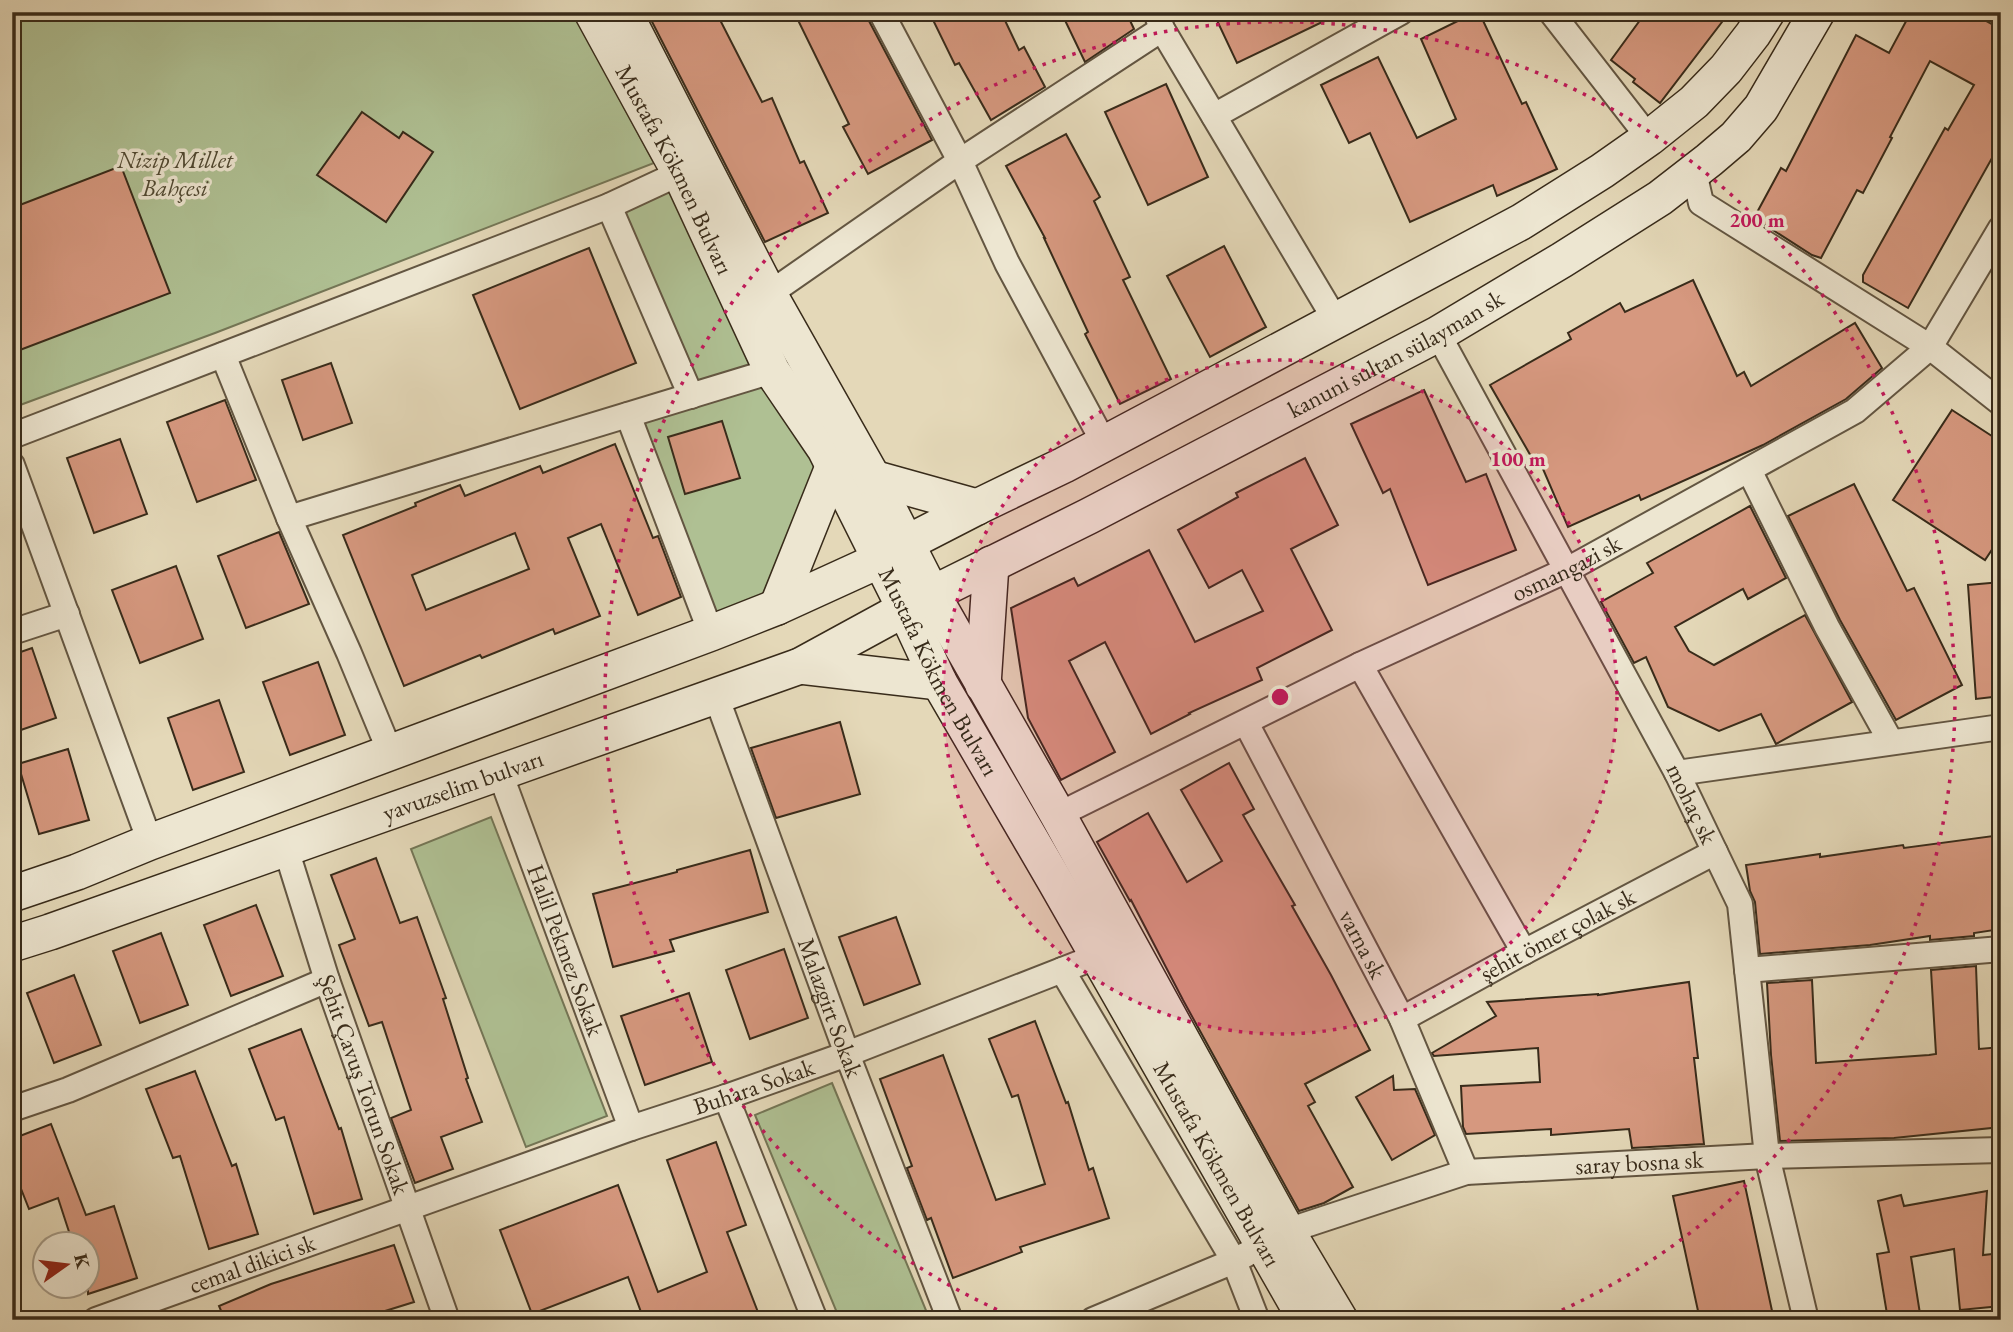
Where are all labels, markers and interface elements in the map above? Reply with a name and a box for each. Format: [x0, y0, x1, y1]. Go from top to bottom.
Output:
street label: Mustafa Kökmen Bulvarı [609, 59, 741, 279]
park label: Nizip Millet Bahçesi [116, 144, 234, 203]
text: 200 m [1729, 206, 1785, 233]
street label: kanuni sultan sülayman sk [1282, 282, 1510, 425]
text: 100 m [1490, 445, 1546, 472]
street label: osmangazi sk [1506, 527, 1627, 608]
street label: Mustafa Kökmen Bulvarı [872, 562, 1006, 781]
centre of rings [1268, 685, 1292, 709]
street label: yavuzselim bulvarı [378, 742, 547, 828]
street label: mohaç sk [1660, 758, 1725, 850]
street label: Halil Pekmez Sokak [520, 860, 612, 1041]
street label: şehit ömer çolak sk [1474, 880, 1641, 988]
street label: varna sk [1332, 904, 1394, 984]
street label: Malazgirt Sokak [791, 934, 871, 1082]
street label: Şehit Çavuş Torun Sokak [311, 970, 418, 1199]
street label: Buhara Sokak [689, 1051, 819, 1122]
street label: Mustafa Kökmen Bulvarı [1146, 1056, 1288, 1272]
street label: saray bosna sk [1574, 1143, 1705, 1181]
street label: cemal dikici sk [185, 1226, 320, 1300]
north arrow [32, 1230, 102, 1300]
text: K [68, 1251, 96, 1272]

